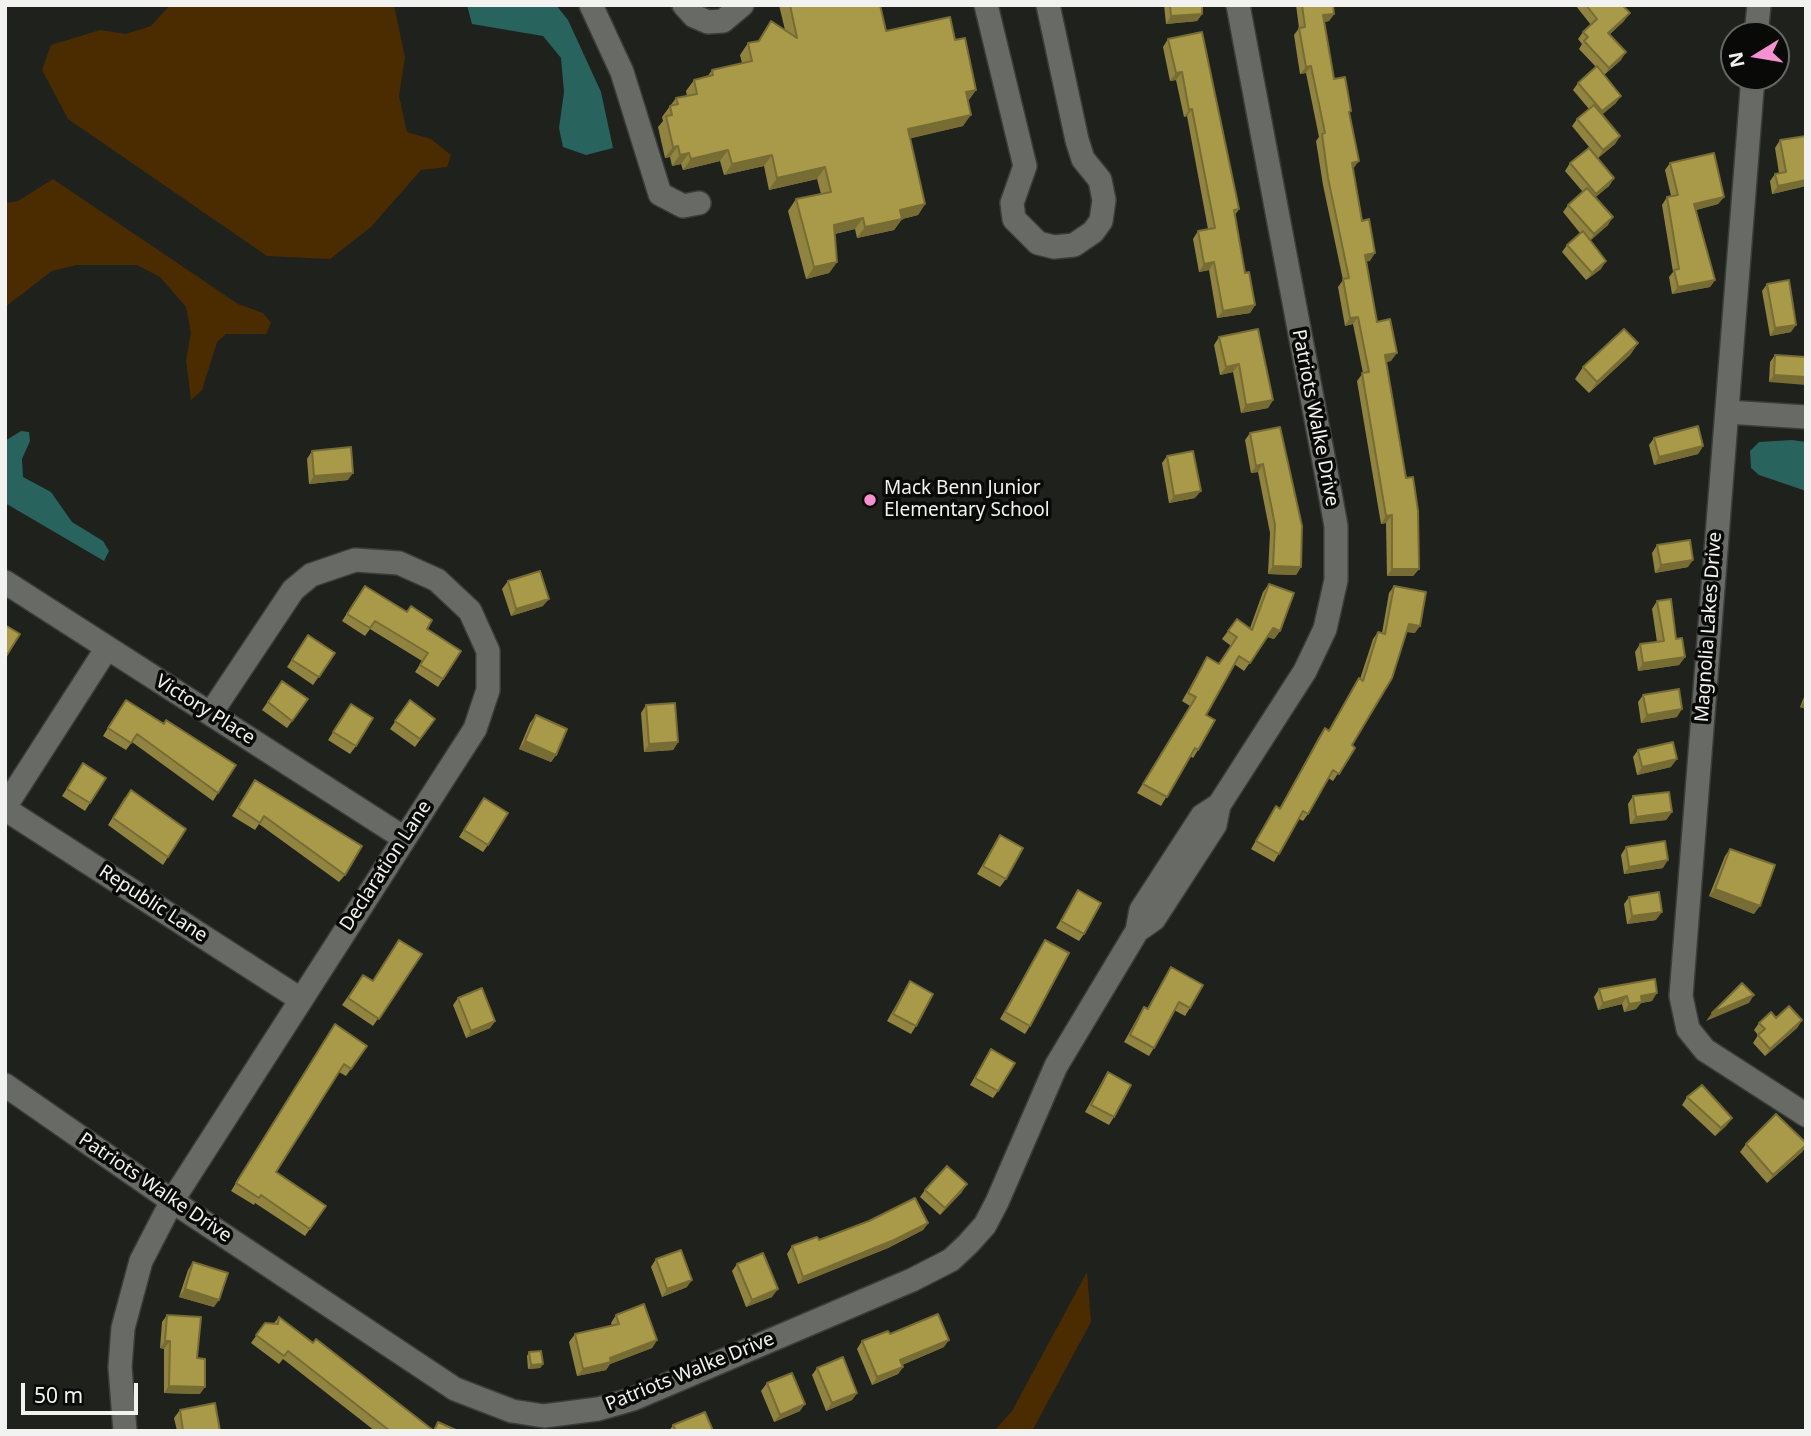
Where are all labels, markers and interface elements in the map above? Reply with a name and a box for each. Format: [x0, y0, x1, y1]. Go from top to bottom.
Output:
north arrow [1720, 21, 1790, 91]
text: N [1722, 50, 1751, 70]
street label: Patriots Walke Drive [1287, 328, 1343, 508]
place label: Mack Benn Junior Elementary School [884, 478, 1050, 522]
marker: Mack Benn Junior Elementary School [862, 492, 878, 508]
street label: Magnolia Lakes Drive [1691, 531, 1727, 723]
street label: Victory Place [151, 670, 259, 750]
street label: Declaration Lane [335, 797, 437, 935]
street label: Republic Lane [95, 861, 211, 947]
street label: Patriots Walke Drive [74, 1128, 236, 1248]
street label: Patriots Walke Drive [602, 1328, 778, 1416]
scale bar [24, 1370, 142, 1414]
text: 50 m [34, 1381, 83, 1409]

